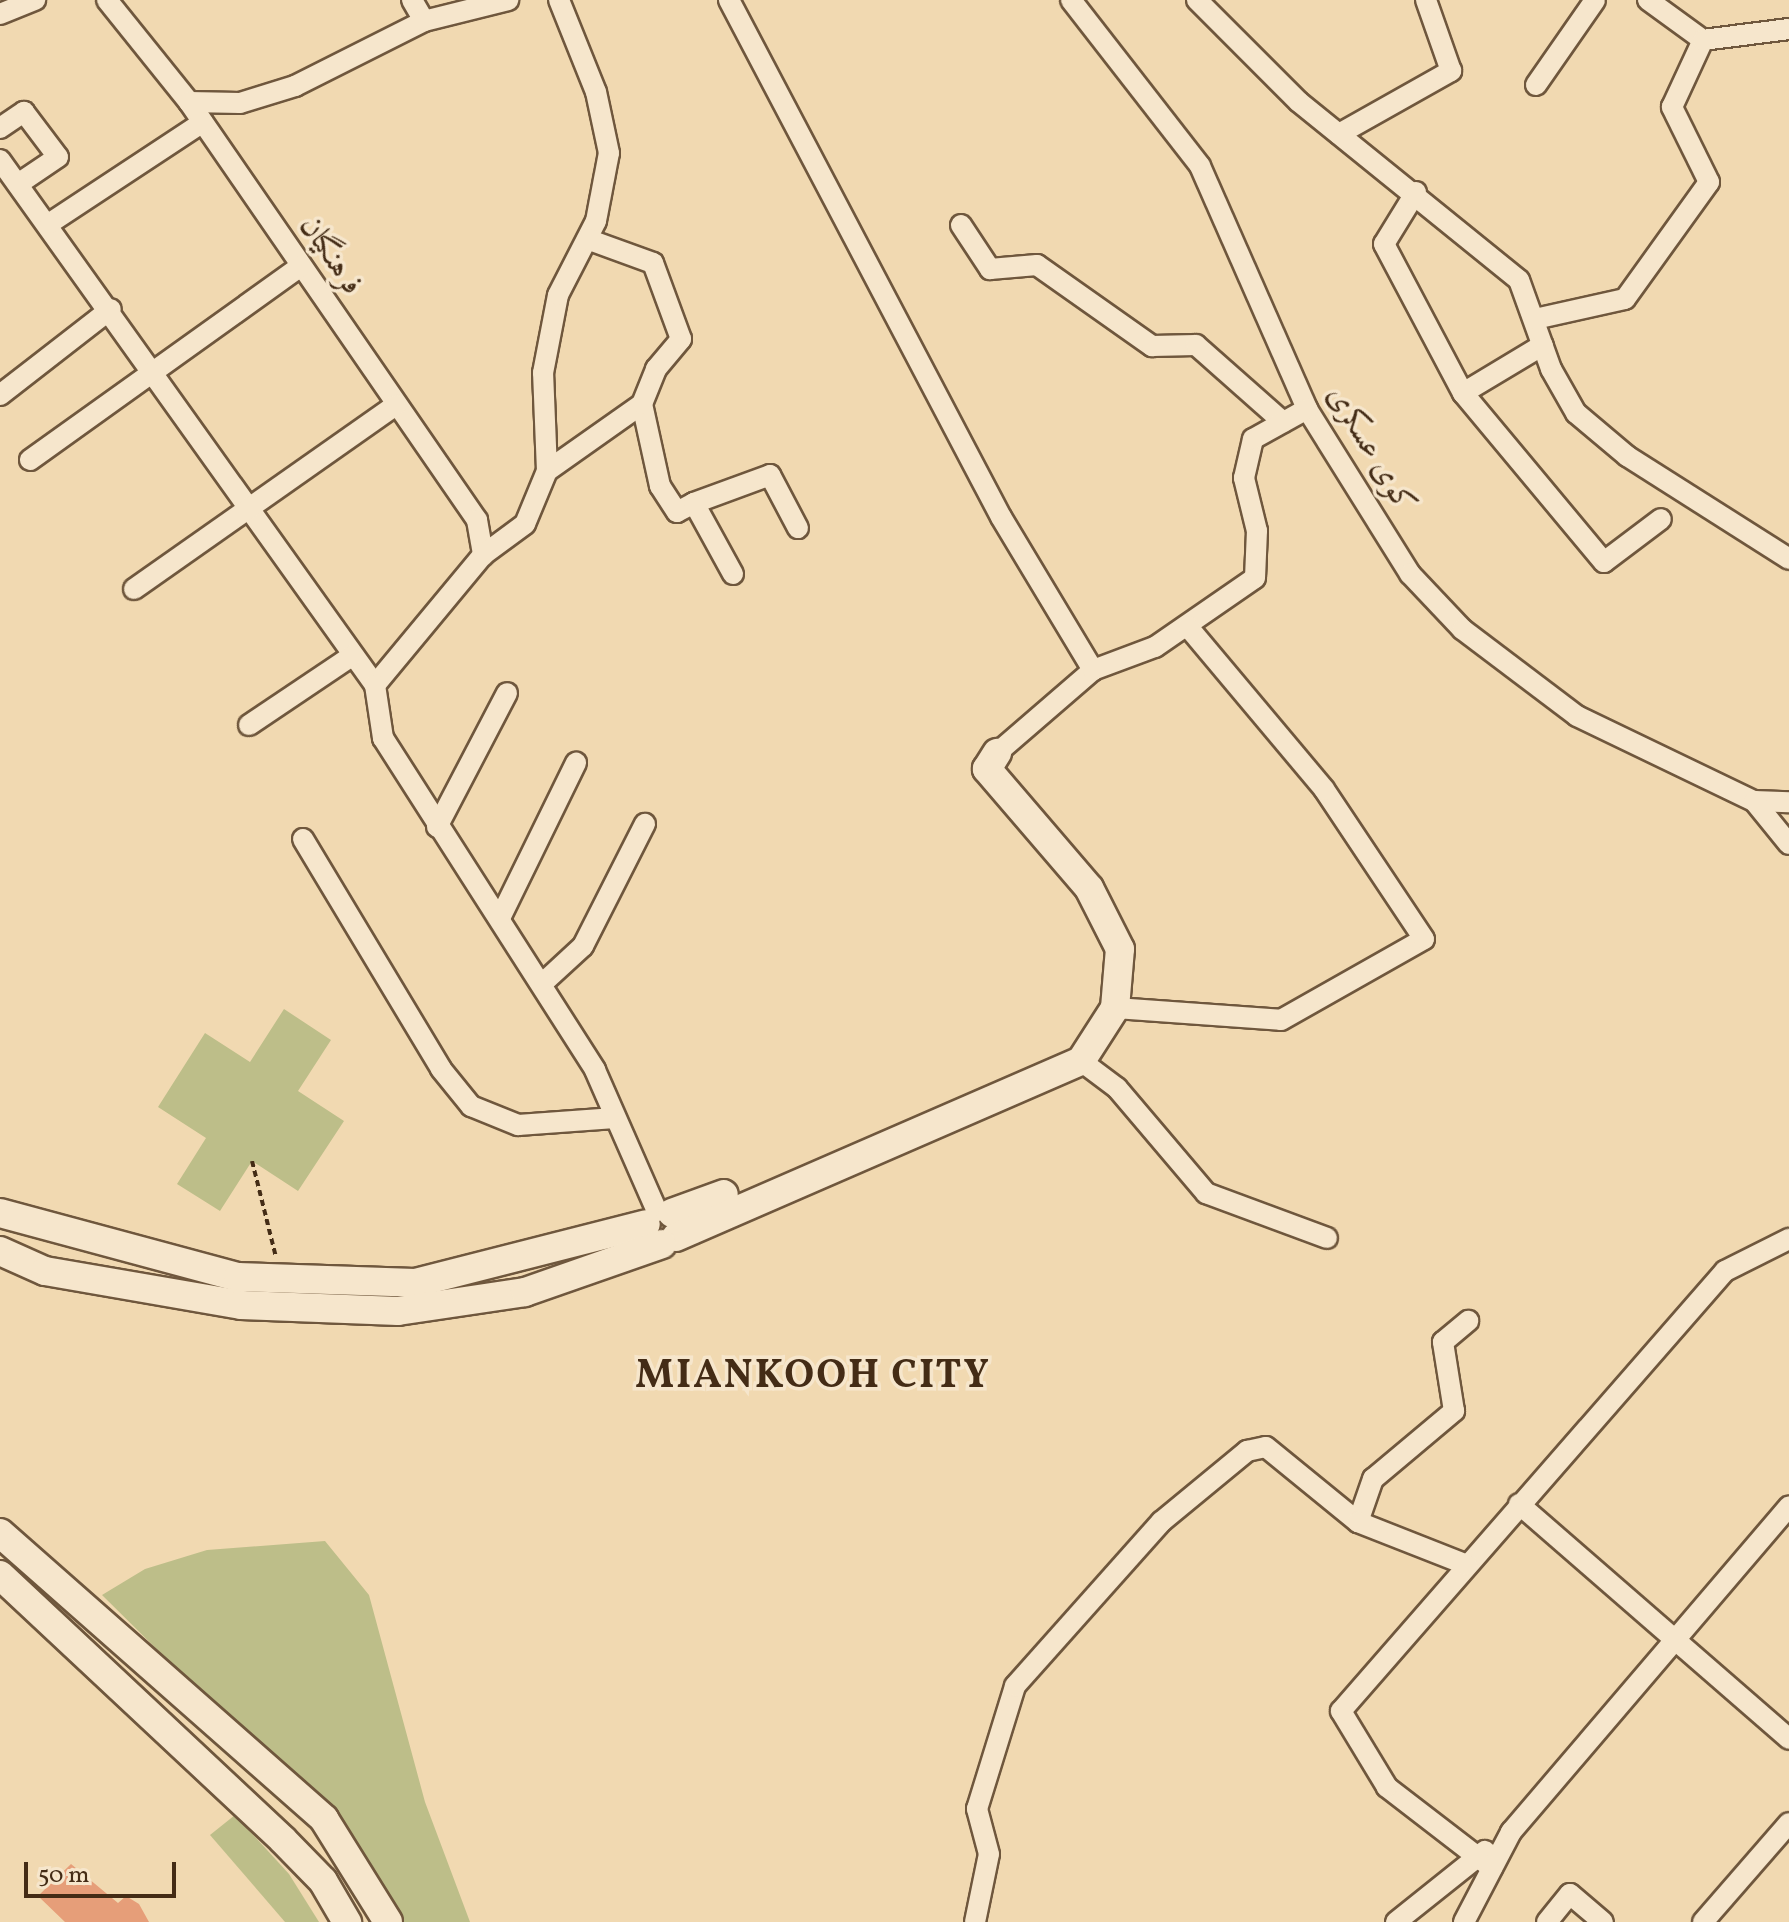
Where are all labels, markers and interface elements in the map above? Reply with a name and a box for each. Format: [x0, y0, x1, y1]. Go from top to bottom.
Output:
street label: فرهنگیان [290, 209, 370, 303]
street label: کوی عسکری [1317, 379, 1423, 521]
district label: MIANKOOH CITY [635, 1353, 991, 1401]
scale bar [28, 1846, 180, 1896]
text: 50 m [38, 1859, 90, 1893]

